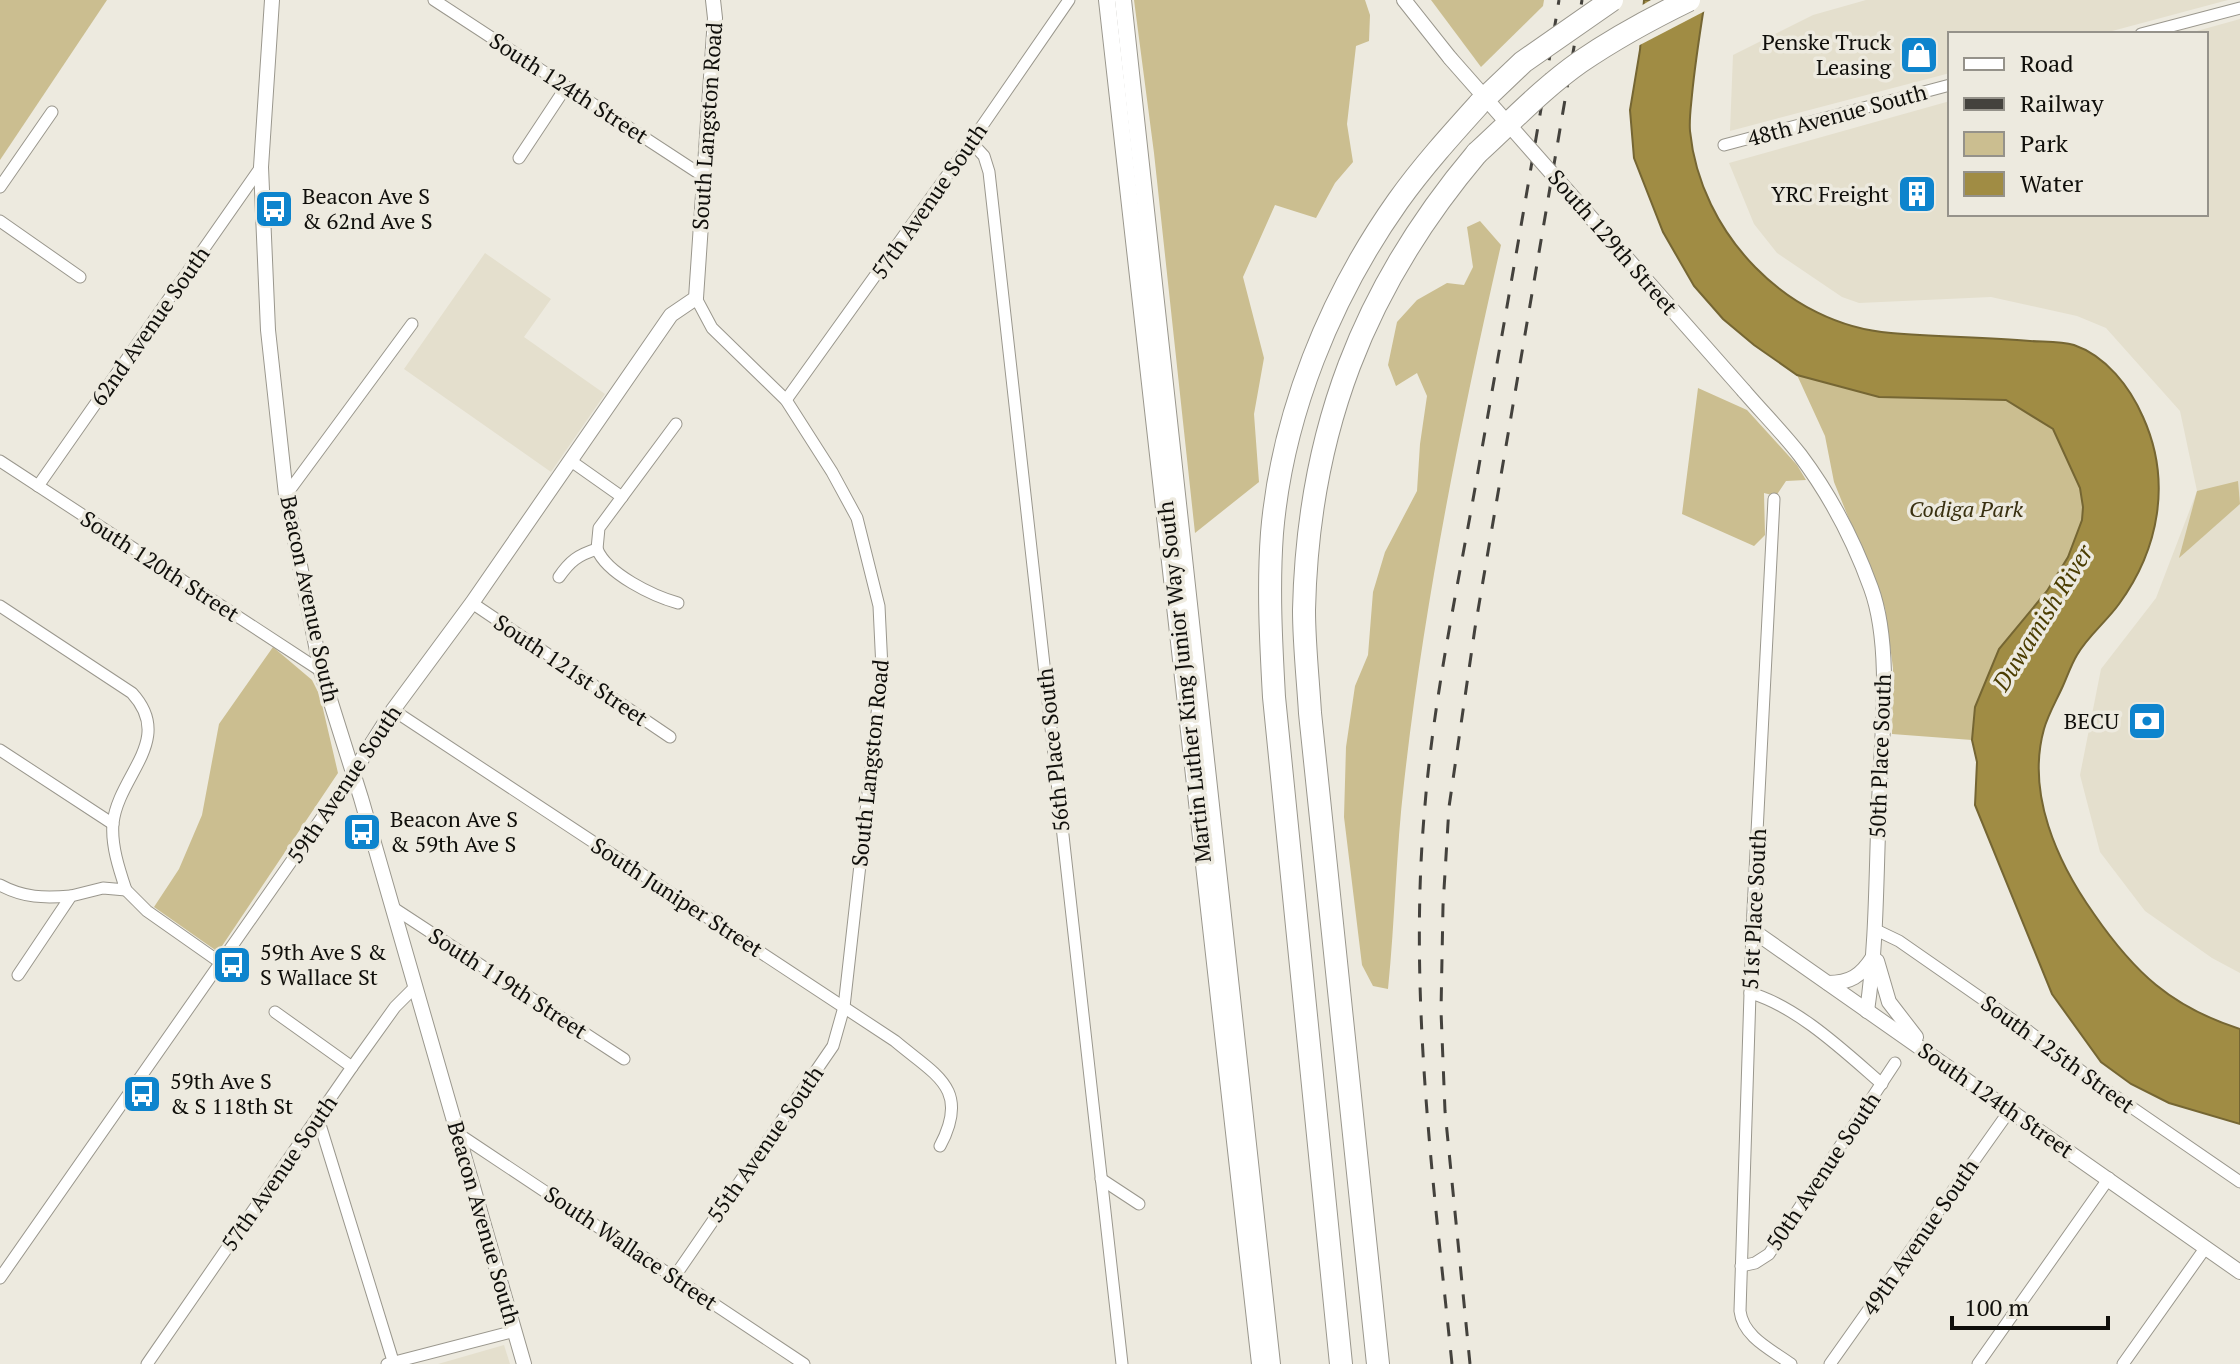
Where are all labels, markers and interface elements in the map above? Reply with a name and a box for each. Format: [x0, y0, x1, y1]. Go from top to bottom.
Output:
street label: South Langston Road [685, 21, 728, 231]
street label: South 124th Street [485, 26, 654, 150]
place label: Penske Truck Leasing [1762, 27, 1892, 81]
legend [1948, 32, 2208, 216]
shop icon: Penske Truck Leasing [1898, 34, 1940, 76]
text: Road [2020, 47, 2074, 79]
street label: 48th Avenue South [1744, 77, 1930, 152]
text: Railway [2020, 87, 2104, 119]
street label: 57th Avenue South [864, 117, 993, 284]
text: Park [2020, 127, 2069, 159]
street label: South 129th Street [1542, 163, 1684, 320]
text: Water [2020, 167, 2084, 199]
building icon: YRC Freight [1896, 173, 1938, 215]
place label: YRC Freight [1771, 179, 1889, 208]
place label: Beacon Ave S & 62nd Ave S [302, 181, 433, 235]
bus stop icon: Beacon Ave S & 62nd Ave S [253, 188, 295, 230]
street label: 62nd Avenue South [84, 240, 216, 411]
street label: Beacon Avenue South [274, 493, 347, 705]
park label: Codiga Park [1909, 494, 2023, 523]
street label: Martin Luther King Junior Way South [1150, 500, 1217, 864]
street label: South 120th Street [76, 504, 245, 628]
water label: Duwamish River [1984, 537, 2101, 697]
street label: South 121st Street [489, 607, 654, 732]
street label: South Langston Road [844, 658, 895, 868]
street label: 56th Place South [1029, 667, 1076, 833]
street label: 50th Place South [1862, 673, 1897, 839]
street label: 59th Avenue South [280, 699, 407, 868]
bank icon: BECU [2126, 700, 2168, 742]
place label: BECU [2064, 706, 2119, 735]
place label: Beacon Ave S & 59th Ave S [390, 804, 518, 858]
bus stop icon: Beacon Ave S & 59th Ave S [341, 811, 383, 853]
street label: 51st Place South [1735, 828, 1772, 990]
street label: South Juniper Street [586, 830, 769, 963]
street label: South 119th Street [424, 921, 593, 1045]
place label: 59th Ave S & S Wallace St [260, 937, 386, 991]
bus stop icon: 59th Ave S & S Wallace St [211, 944, 253, 986]
street label: South 125th Street [1976, 988, 2141, 1119]
street label: South 124th Street [1913, 1035, 2080, 1164]
street label: 55th Avenue South [700, 1060, 829, 1228]
place label: 59th Ave S & S 118th St [170, 1066, 293, 1120]
bus stop icon: 59th Ave S & S 118th St [121, 1073, 163, 1115]
street label: 50th Avenue South [1759, 1086, 1886, 1255]
street label: 57th Avenue South [214, 1089, 343, 1256]
street label: Beacon Avenue South [441, 1118, 527, 1328]
street label: 49th Avenue South [1855, 1153, 1984, 1321]
street label: South Wallace Street [539, 1179, 723, 1316]
scale bar [1952, 1280, 2108, 1330]
text: 100 m [1964, 1291, 2029, 1323]

